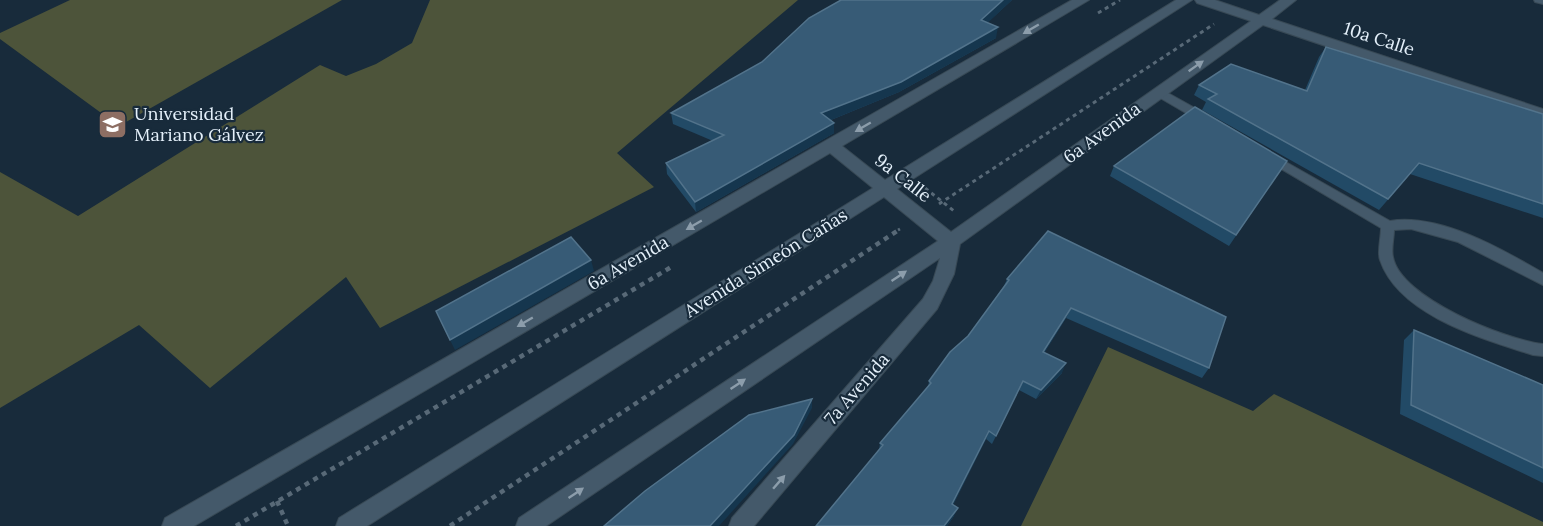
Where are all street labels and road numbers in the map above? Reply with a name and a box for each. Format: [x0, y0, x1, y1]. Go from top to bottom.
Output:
street label: 10a Calle [1341, 16, 1418, 61]
street label: 6a Avenida [1058, 97, 1145, 168]
street label: 9a Calle [870, 148, 937, 207]
street label: Avenida Simeón Cañas [679, 203, 852, 323]
street label: 6a Avenida [583, 230, 673, 295]
street label: 7a Avenida [819, 348, 894, 429]

